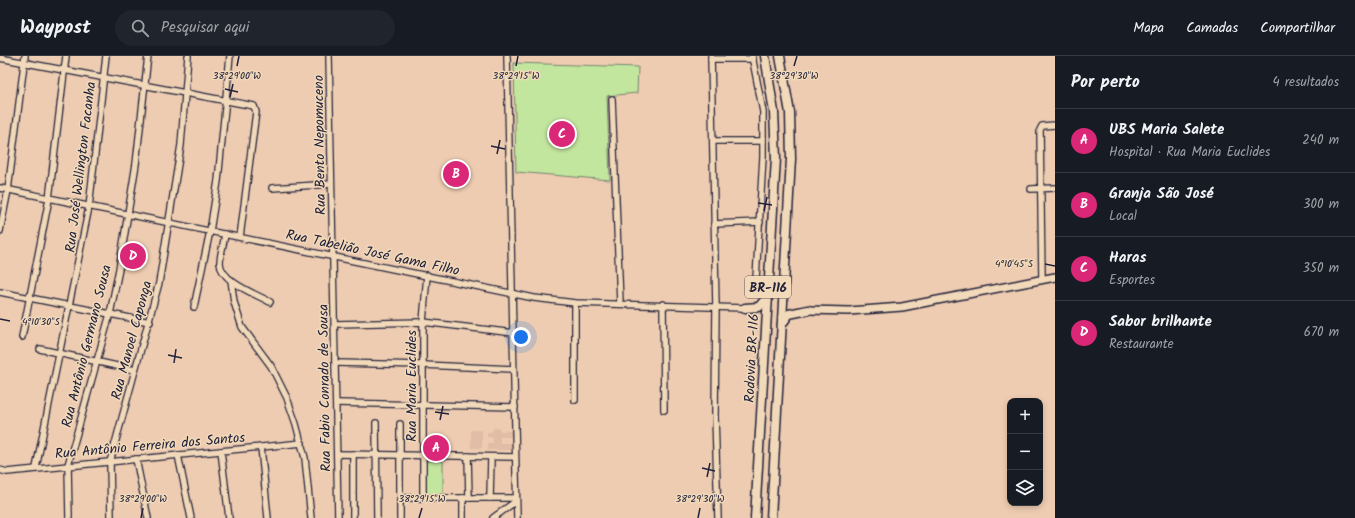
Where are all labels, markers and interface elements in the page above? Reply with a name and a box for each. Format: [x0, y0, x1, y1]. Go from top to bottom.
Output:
search box [115, 10, 395, 46]
text: Waypost [20, 13, 91, 43]
text: Pesquisar aqui [161, 16, 249, 40]
icon: search [129, 17, 151, 39]
text: Mapa [1133, 17, 1164, 39]
text: Camadas [1186, 17, 1238, 39]
text: Compartilhar [1260, 17, 1335, 39]
text: 38°29'00"W [213, 68, 261, 84]
text: 38°29'15"W [493, 68, 540, 84]
text: 38°29'30"W [769, 68, 819, 84]
text: Por perto [1071, 69, 1140, 96]
text: 4 resultados [1272, 72, 1339, 93]
street label: Rua Bento Nepomuceno [308, 75, 332, 215]
street label: Rua José Wellington Facanha [60, 80, 102, 254]
text: UBS Maria Salete [1109, 118, 1224, 142]
pin: C [549, 119, 575, 149]
text: A [1080, 130, 1088, 151]
text: 240 m [1302, 130, 1339, 151]
text: Hospital · Rua Maria Euclides [1109, 142, 1270, 163]
pin: B [443, 159, 469, 189]
text: Granja São José [1109, 182, 1213, 206]
text: B [1080, 194, 1088, 215]
text: 300 m [1303, 194, 1339, 215]
text: Local [1109, 206, 1137, 227]
street label: Rua Tabelião José Gama Filho [284, 224, 462, 282]
pin: D [120, 241, 146, 271]
text: Haras [1109, 246, 1147, 270]
text: 4°10'45"S [995, 256, 1034, 272]
text: C [1080, 258, 1088, 279]
text: 350 m [1303, 258, 1339, 279]
street label: Rua Antônio Germano Sousa [56, 262, 118, 430]
text: Esportes [1109, 270, 1155, 291]
road number: BR-116 [745, 276, 791, 298]
street label: Rua Manoel Caponga [105, 278, 158, 402]
street label: Rua Fabio Conrado de Sousa [313, 304, 337, 472]
text: Sabor brilhante [1109, 310, 1212, 334]
street label: Rodovia BR-116 [739, 313, 765, 403]
text: 4°10'30"S [22, 314, 61, 330]
text: D [1080, 322, 1088, 343]
text: 670 m [1304, 322, 1339, 343]
your location [511, 327, 531, 347]
street label: Rua Maria Euclides [401, 330, 423, 442]
text: Restaurante [1109, 334, 1174, 355]
map controls [1007, 398, 1043, 506]
button: + [1007, 398, 1043, 434]
street label: Rua Antônio Ferreira dos Santos [54, 427, 246, 465]
pin: A [423, 433, 449, 463]
button: − [1007, 434, 1043, 470]
button: layers [1007, 470, 1043, 506]
text: 38°29'00"W [119, 491, 167, 507]
text: 38°29'15"W [399, 491, 446, 507]
text: 38°29'30"W [675, 491, 725, 507]

